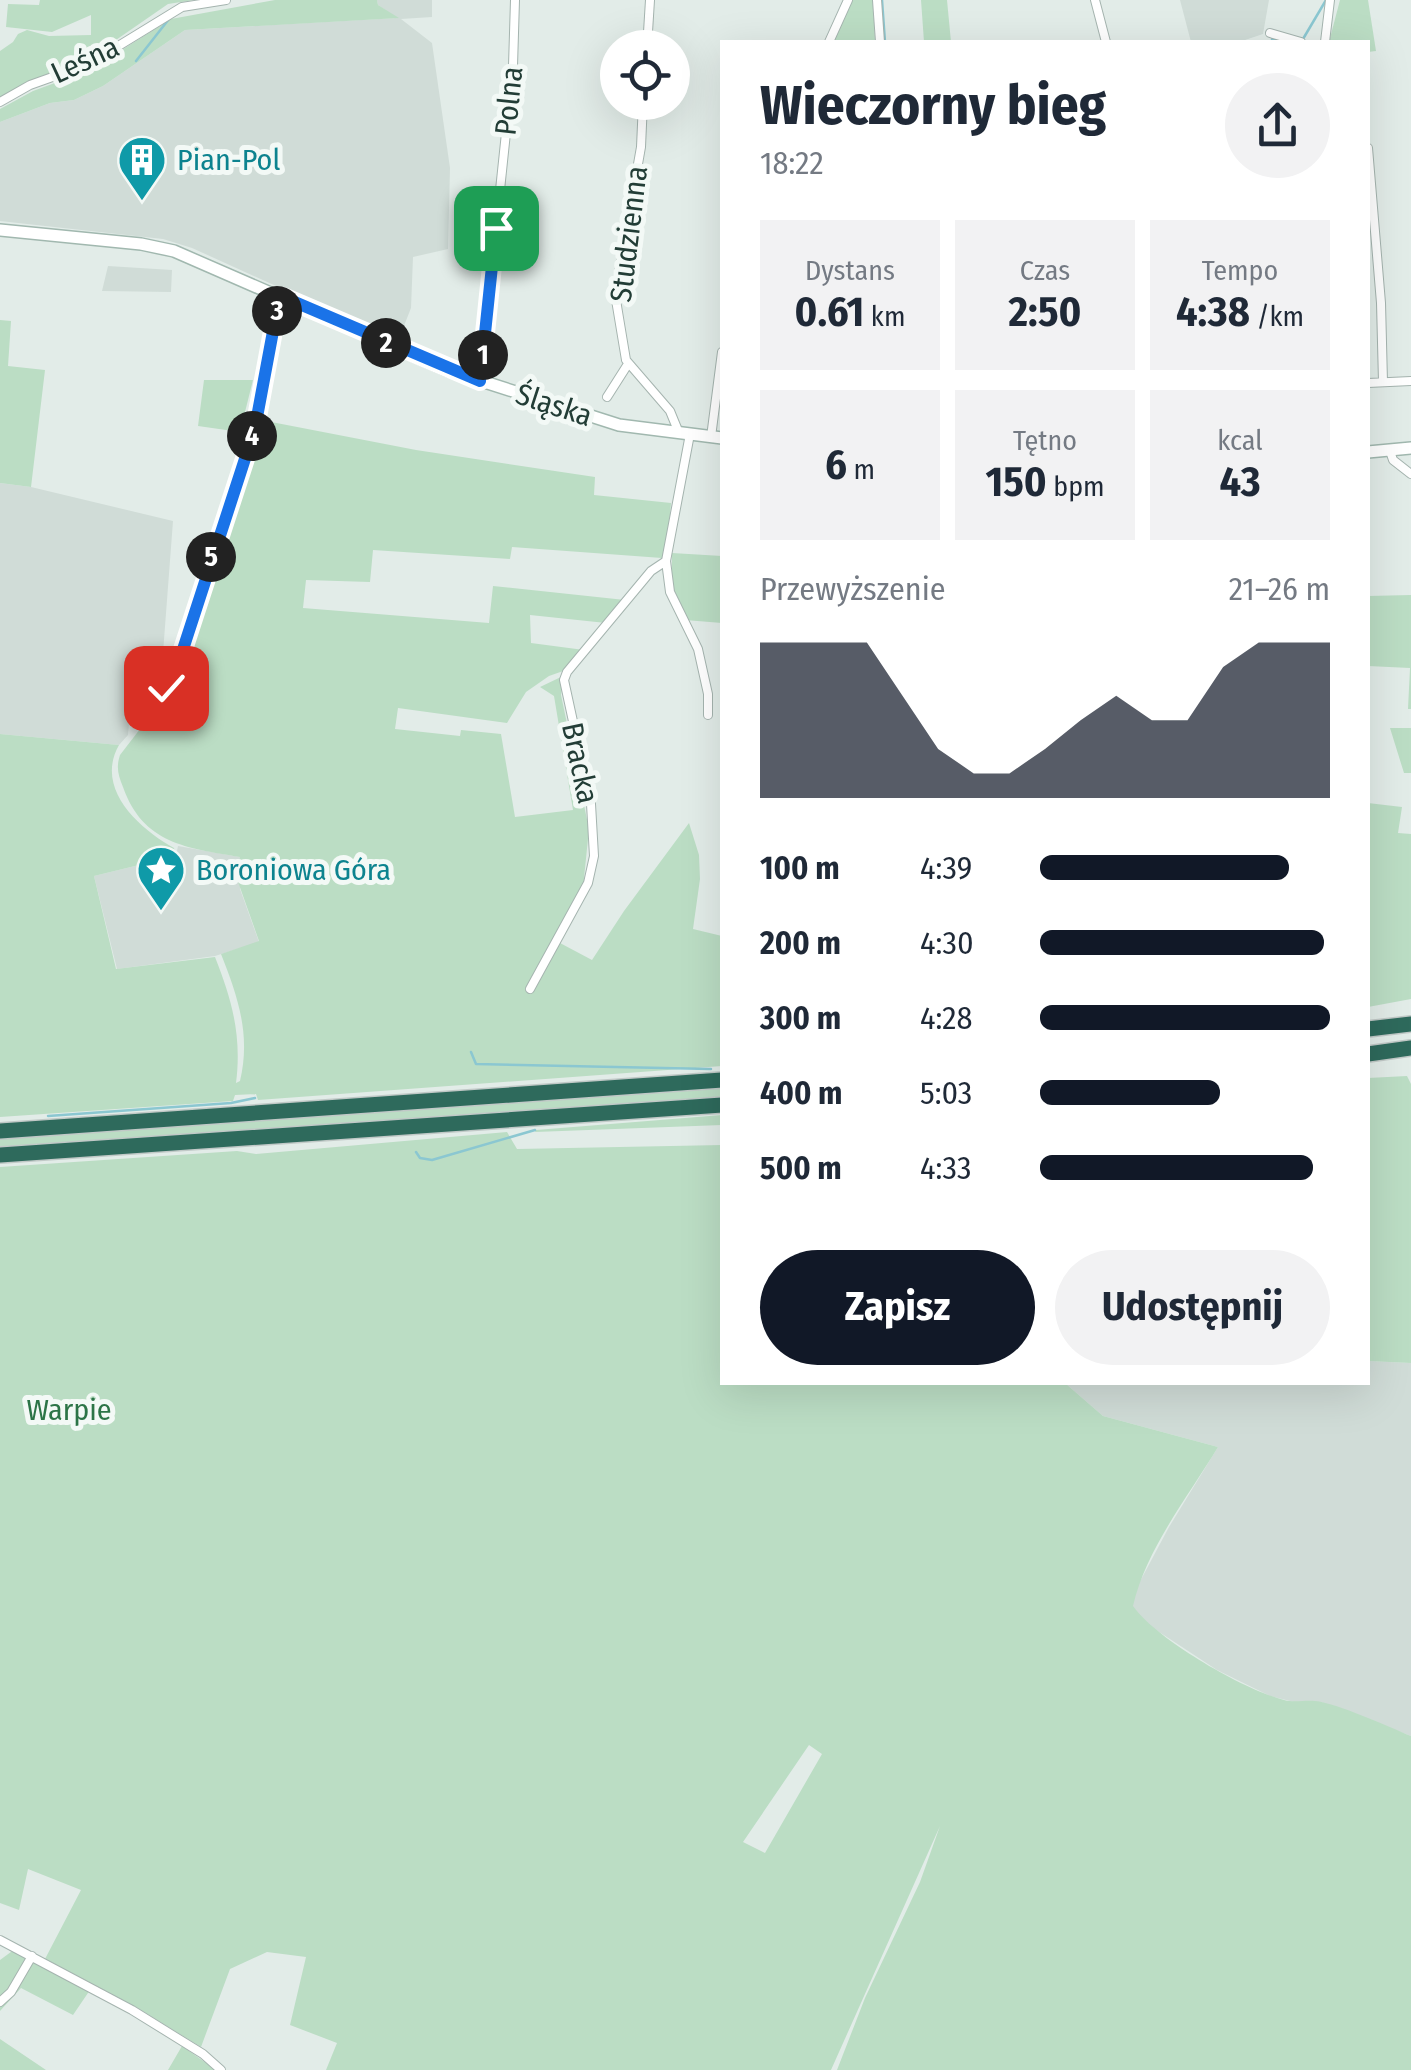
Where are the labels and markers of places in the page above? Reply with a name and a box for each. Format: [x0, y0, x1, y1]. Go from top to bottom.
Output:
building icon: Pian-Pol [116, 134, 168, 202]
place label: Pian-Pol [177, 142, 280, 178]
pin [454, 186, 539, 271]
pin: 3 [252, 286, 302, 336]
pin: 2 [361, 318, 411, 368]
pin: 1 [458, 330, 508, 380]
pin: 4 [227, 411, 277, 461]
pin: 5 [186, 532, 236, 582]
pin [124, 646, 209, 731]
place icon: Boroniowa Góra [135, 844, 187, 912]
place label: Boroniowa Góra [196, 852, 391, 888]

